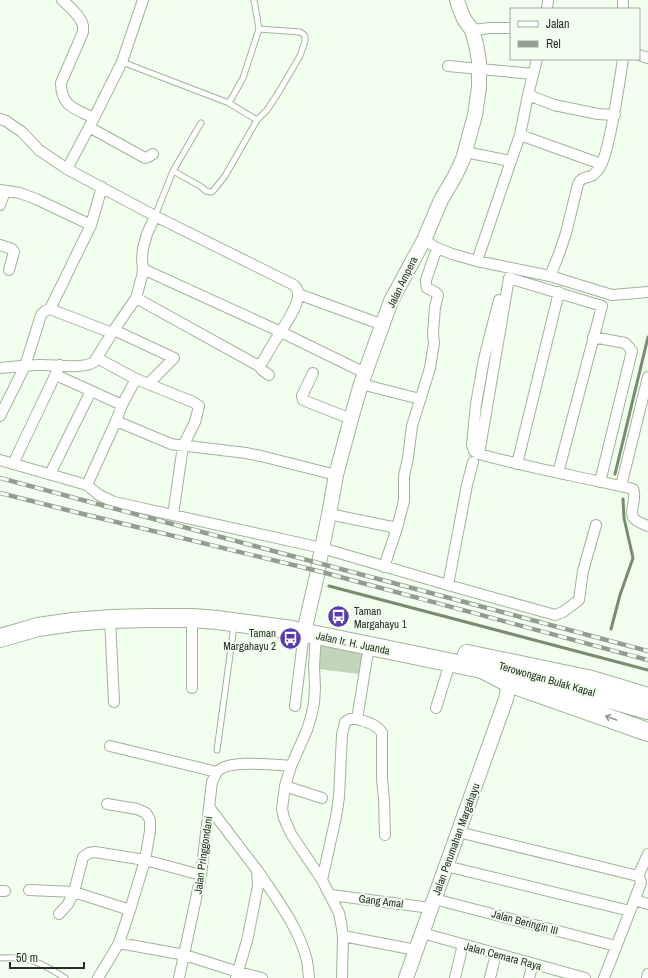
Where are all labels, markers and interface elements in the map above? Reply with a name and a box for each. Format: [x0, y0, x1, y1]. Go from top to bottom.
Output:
legend [510, 8, 640, 60]
text: Jalan [546, 16, 570, 32]
text: Rel [546, 36, 561, 52]
street label: Jalan Ampera [384, 254, 420, 310]
bus stop icon: Taman Margahayu 1 [326, 604, 352, 630]
place label: Taman Margahayu 1 [354, 604, 407, 631]
place label: Taman Margahayu 2 [223, 626, 276, 653]
bus stop icon: Taman Margahayu 2 [278, 626, 304, 652]
street label: Jalan Ir. H. Juanda [315, 628, 391, 658]
street label: Terowongan Bulak Kapal [497, 659, 597, 699]
one-way arrow [606, 714, 618, 722]
street label: Jalan Perumahan Margahayu [429, 781, 483, 897]
street label: Jalan Pringgondani [191, 815, 215, 895]
street label: Gang Amal [358, 891, 404, 911]
street label: Jalan Beringin III [490, 906, 560, 938]
street label: Jalan Cemara Raya [463, 939, 543, 973]
scale bar [10, 944, 84, 970]
text: 50 m [16, 950, 38, 966]

